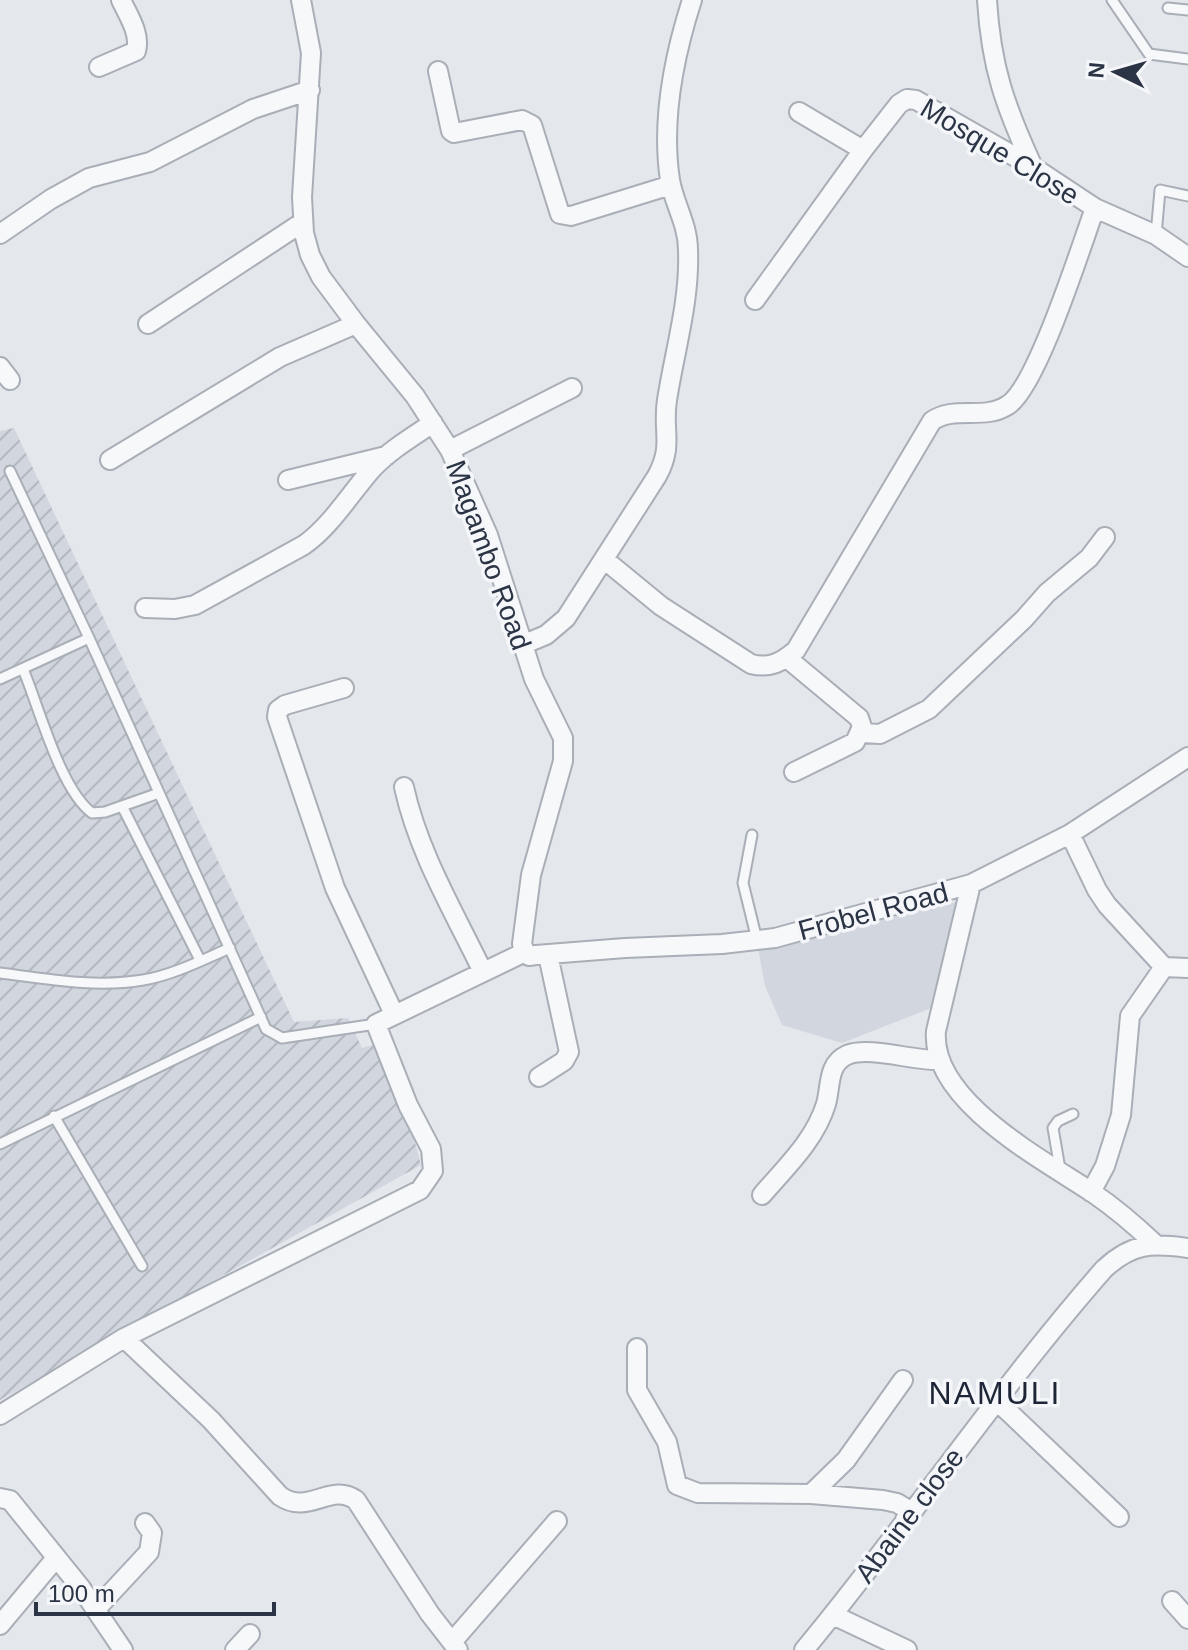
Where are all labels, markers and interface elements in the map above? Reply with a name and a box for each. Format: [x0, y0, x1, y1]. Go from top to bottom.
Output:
north arrow [1076, 32, 1156, 112]
text: N [1083, 61, 1110, 79]
street label: Mosque Close [915, 92, 1084, 211]
street label: Magambo Road [440, 456, 537, 654]
street label: Frobel Road [795, 877, 952, 946]
district label: NAMULI [929, 1375, 1061, 1411]
street label: Abaine close [849, 1442, 970, 1589]
scale bar [36, 1566, 274, 1616]
text: 100 m [48, 1580, 115, 1607]

